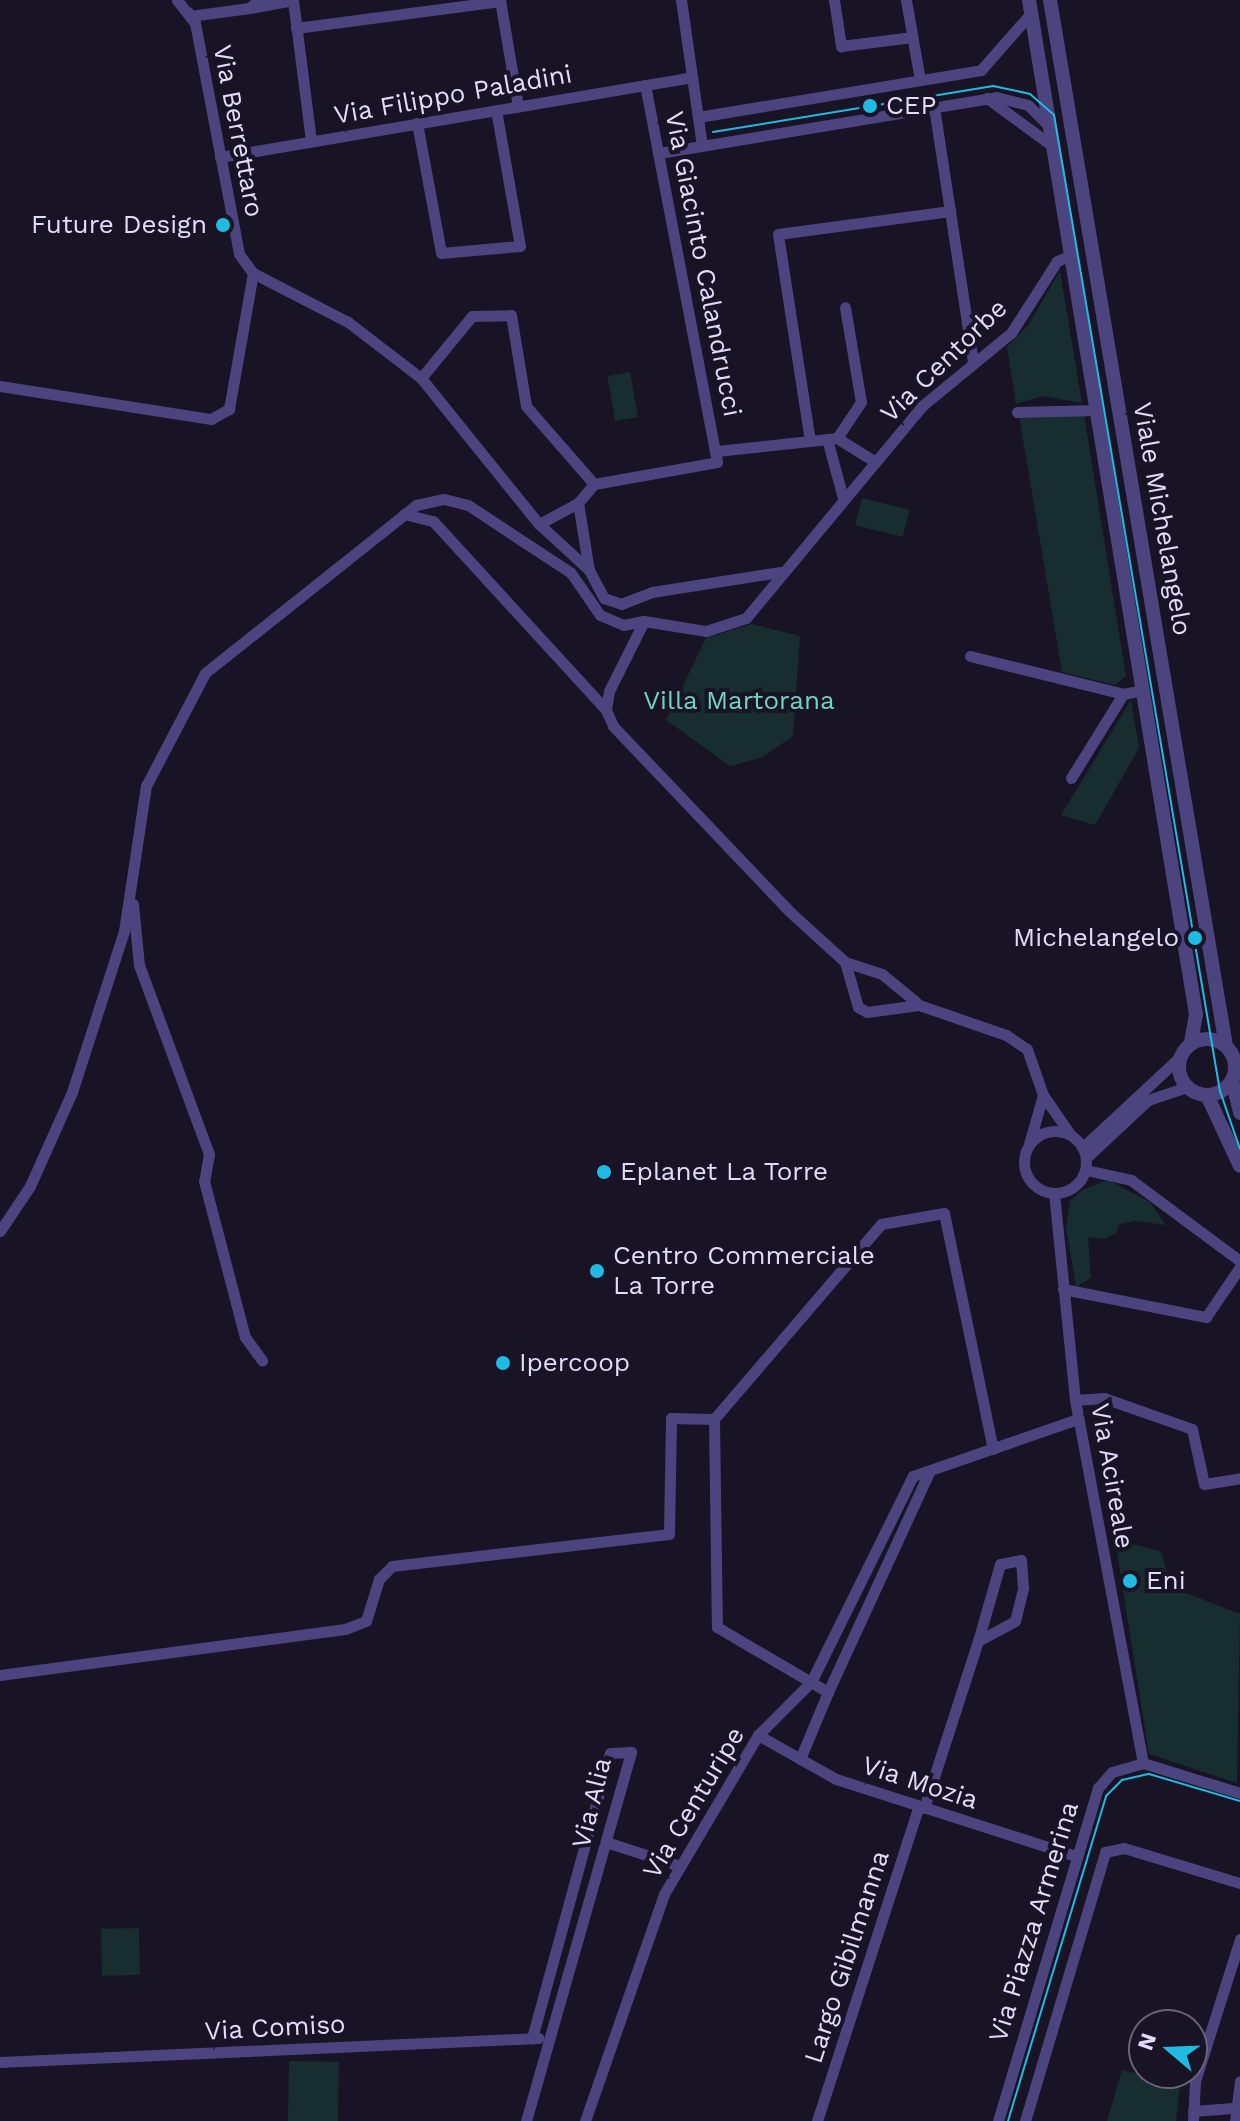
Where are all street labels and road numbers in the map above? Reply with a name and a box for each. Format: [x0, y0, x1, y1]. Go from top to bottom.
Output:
street label: Via Berrettaro [206, 42, 270, 220]
street label: Via Filippo Paladini [331, 59, 575, 131]
street label: Via Giacinto Calandrucci [658, 108, 748, 420]
street label: Via Centorbe [874, 293, 1014, 429]
street label: Viale Michelangelo [1126, 400, 1198, 638]
street label: Via Acireale [1084, 1400, 1140, 1552]
street label: Via Centuripe [636, 1721, 752, 1885]
street label: Via Mozia [858, 1750, 982, 1816]
street label: Via Alia [565, 1754, 619, 1852]
street label: Via Piazza Armerina [982, 1797, 1086, 2047]
street label: Largo Gibilmanna [798, 1847, 896, 2067]
street label: Via Comiso [203, 2009, 347, 2047]

